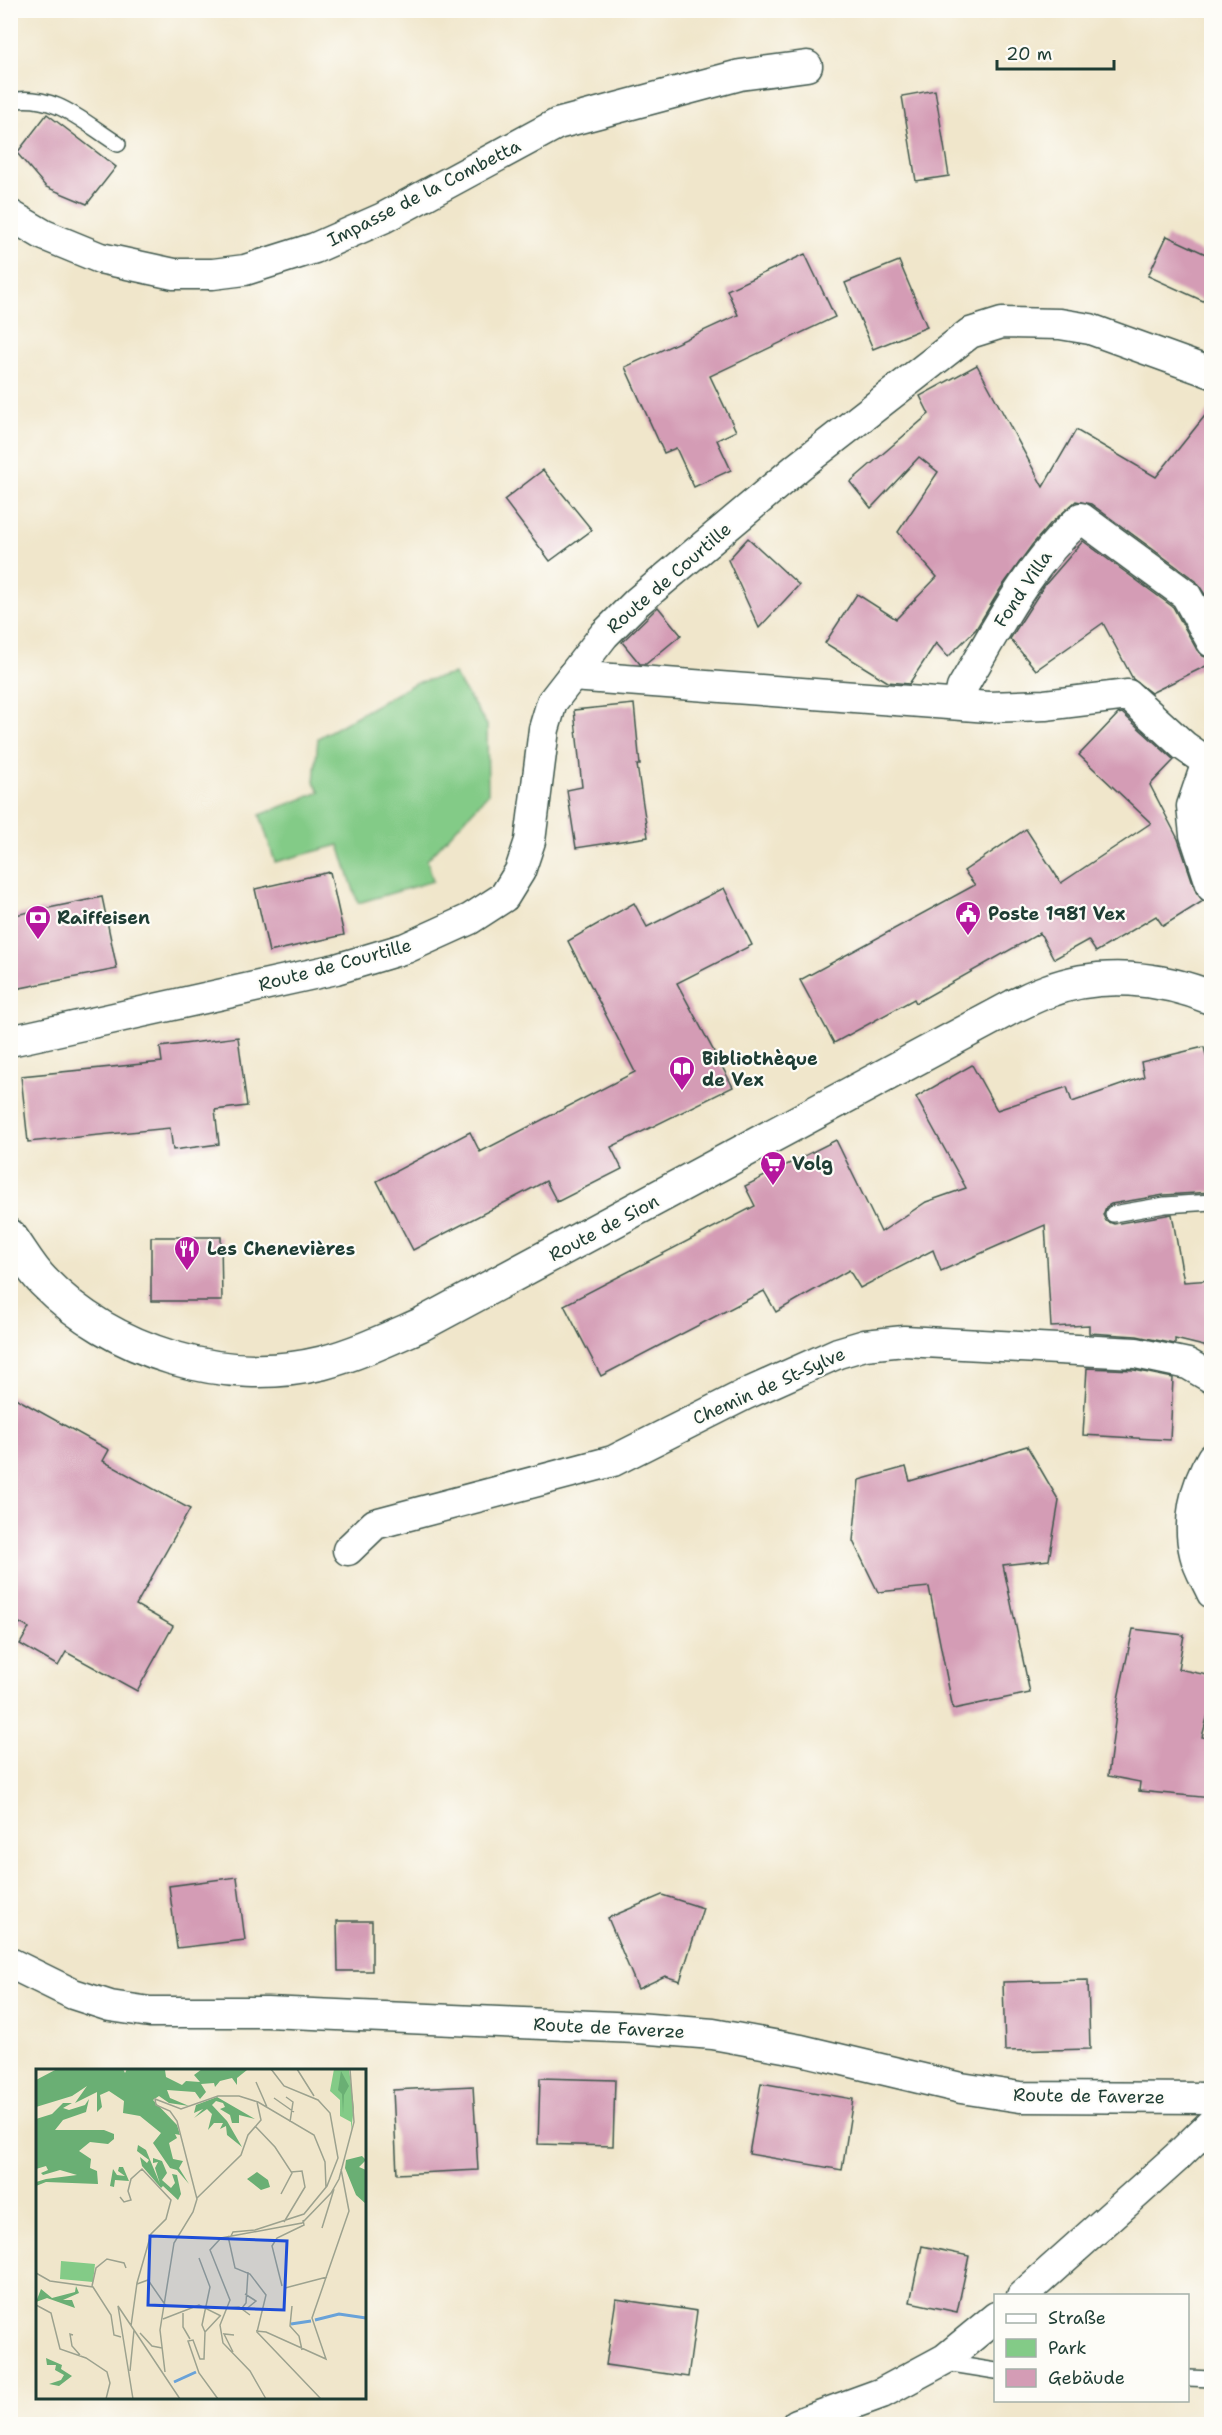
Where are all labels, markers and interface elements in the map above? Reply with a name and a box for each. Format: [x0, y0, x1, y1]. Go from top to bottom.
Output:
scale bar [997, 33, 1114, 71]
text: 20 m [1006, 42, 1052, 66]
street label: Impasse de la Combetta [323, 134, 525, 252]
street label: Route de Courtille [602, 517, 736, 639]
street label: Fond Villa [988, 546, 1058, 632]
public building icon: Poste 1981 Vex [953, 899, 983, 937]
place label: Poste 1981 Vex [988, 902, 1125, 926]
bank icon: Raiffeisen [23, 903, 53, 941]
place label: Raiffeisen [57, 906, 150, 930]
street label: Route de Courtille [256, 933, 414, 997]
place label: Bibliothèque de Vex [702, 1047, 818, 1092]
library icon: Bibliothèque de Vex [667, 1054, 697, 1092]
supermarket icon: Volg [758, 1149, 788, 1187]
place label: Volg [792, 1152, 833, 1176]
street label: Route de Sion [545, 1189, 663, 1267]
restaurant icon: Les Chenevières [172, 1234, 202, 1272]
place label: Les Chenevières [207, 1237, 355, 1261]
street label: Chemin de St-Sylve [689, 1342, 849, 1430]
street label: Route de Faverze [533, 2012, 685, 2044]
inset map [36, 2069, 366, 2399]
street label: Route de Faverze [1013, 2083, 1165, 2109]
legend [994, 2294, 1189, 2402]
text: Straße [1048, 2306, 1106, 2330]
text: Park [1048, 2336, 1087, 2360]
text: Gebäude [1048, 2366, 1125, 2390]

